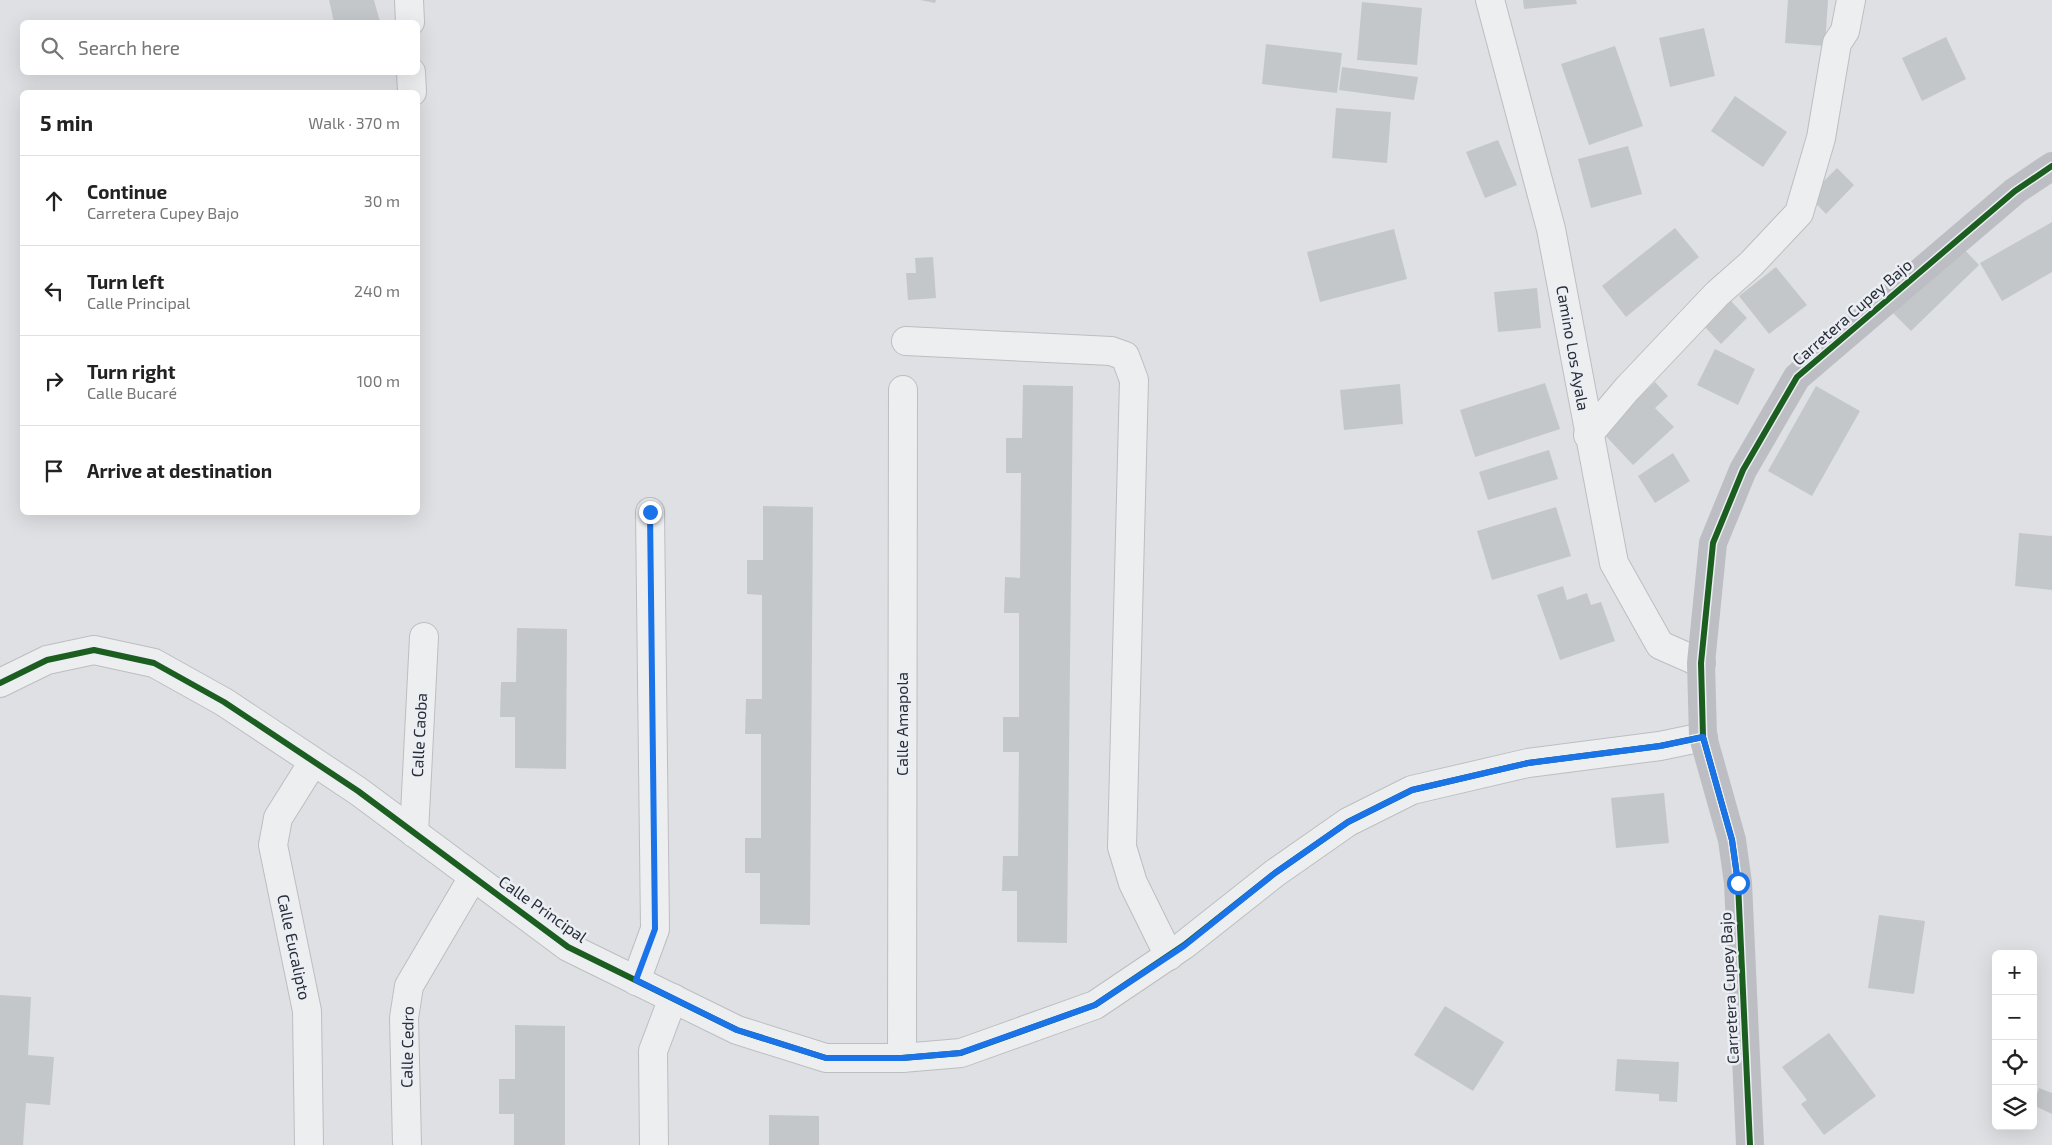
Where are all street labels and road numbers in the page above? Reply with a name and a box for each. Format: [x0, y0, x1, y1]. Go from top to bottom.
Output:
street label: Carretera Cupey Bajo [1788, 255, 1916, 369]
street label: Camino Los Ayala [1553, 284, 1594, 412]
street label: Calle Amapola [892, 672, 911, 776]
street label: Calle Caoba [407, 692, 430, 778]
street label: Calle Principal [496, 871, 591, 946]
street label: Calle Eucalipto [274, 892, 315, 1001]
street label: Carretera Cupey Bajo [1715, 912, 1743, 1064]
street label: Calle Cedro [396, 1006, 417, 1088]

